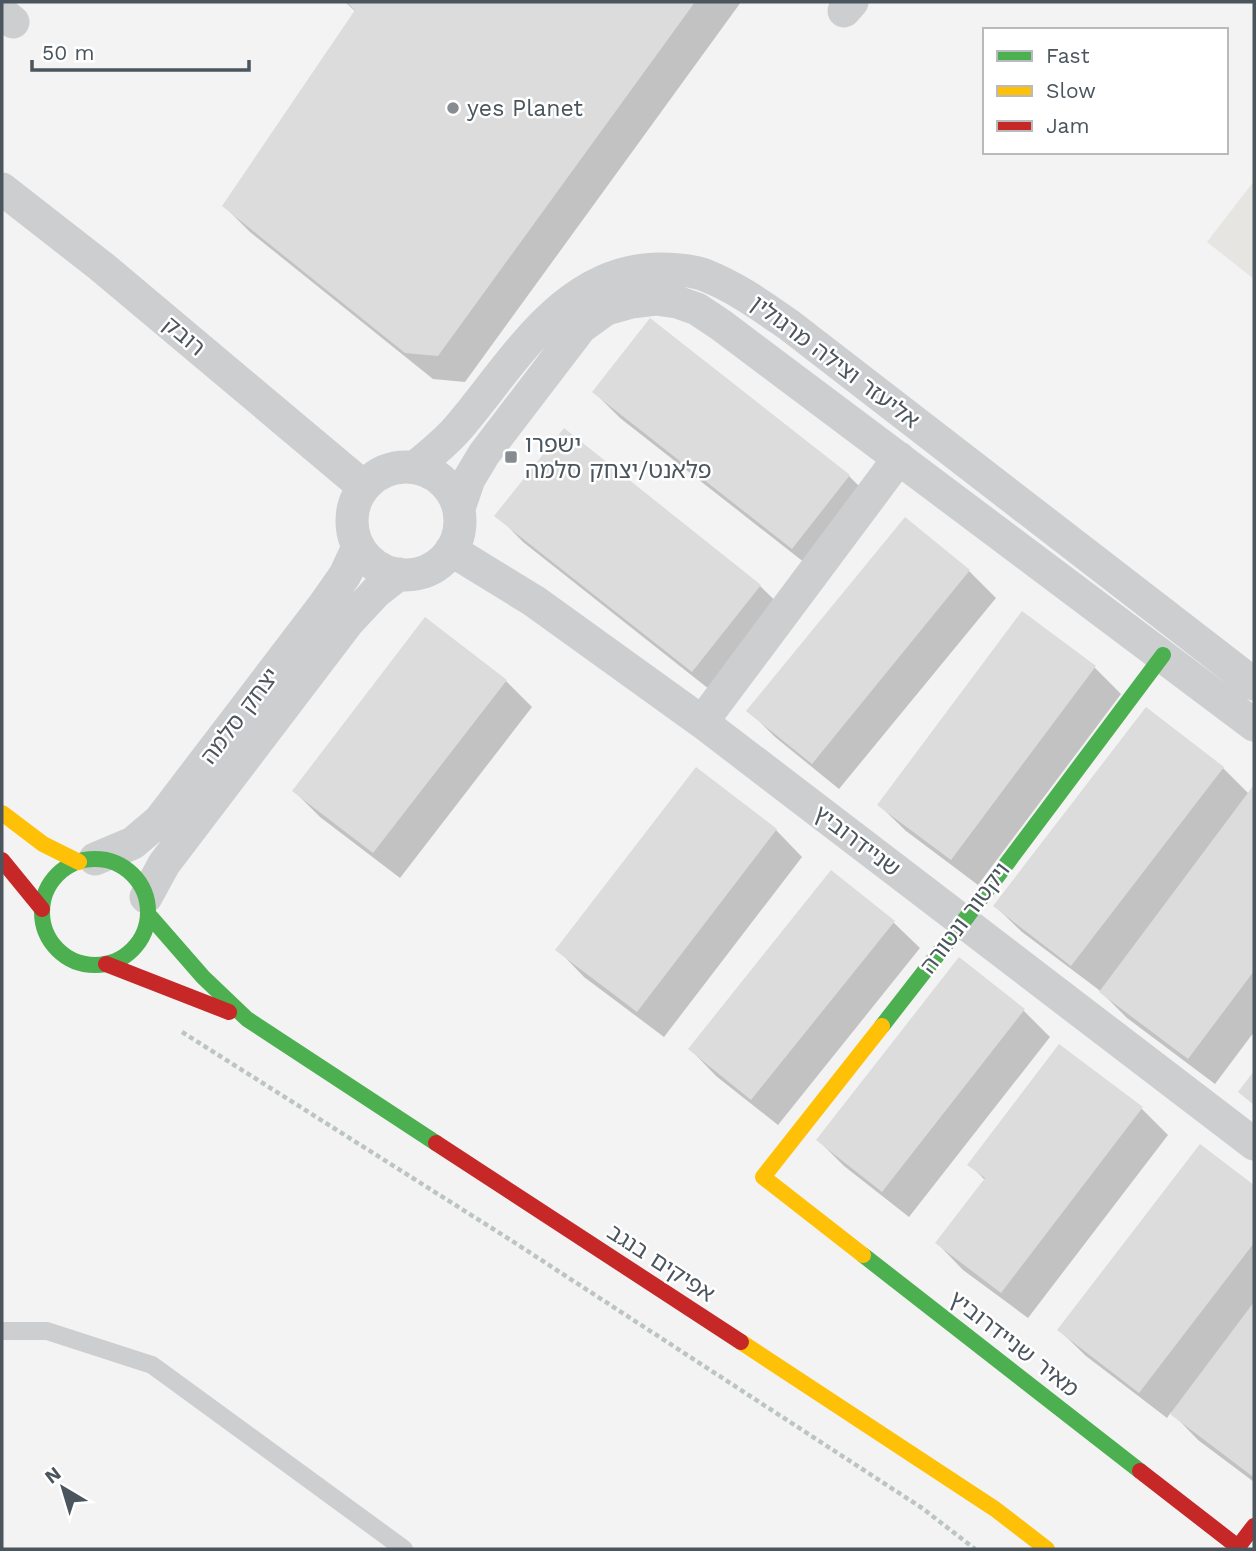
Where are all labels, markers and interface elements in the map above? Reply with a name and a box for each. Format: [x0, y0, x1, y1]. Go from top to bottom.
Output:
scale bar [32, 28, 248, 72]
legend [983, 28, 1228, 154]
text: 50 m [42, 40, 94, 65]
text: Fast [1046, 43, 1090, 68]
text: Slow [1046, 78, 1096, 103]
place label: yes Planet [467, 95, 583, 122]
marker: yes Planet [445, 100, 461, 116]
text: Jam [1046, 113, 1089, 138]
street label: אליעזר וצילה מרגולין [746, 290, 924, 434]
street label: רובק [158, 311, 210, 361]
place label: ישפרו פלאנט/יצחק סלמה [525, 431, 712, 484]
marker: ישפרו פלאנט/יצחק סלמה [503, 449, 519, 465]
street label: יצחק סלמה [195, 663, 285, 769]
street label: שניידרוביץ [808, 800, 906, 882]
street label: ויקטור ונטורה [914, 857, 1016, 979]
street label: אפיקים בנגב [602, 1218, 720, 1308]
street label: מאיר שניידרוביץ [944, 1285, 1084, 1403]
north arrow [28, 1453, 98, 1523]
text: N [40, 1462, 65, 1488]

